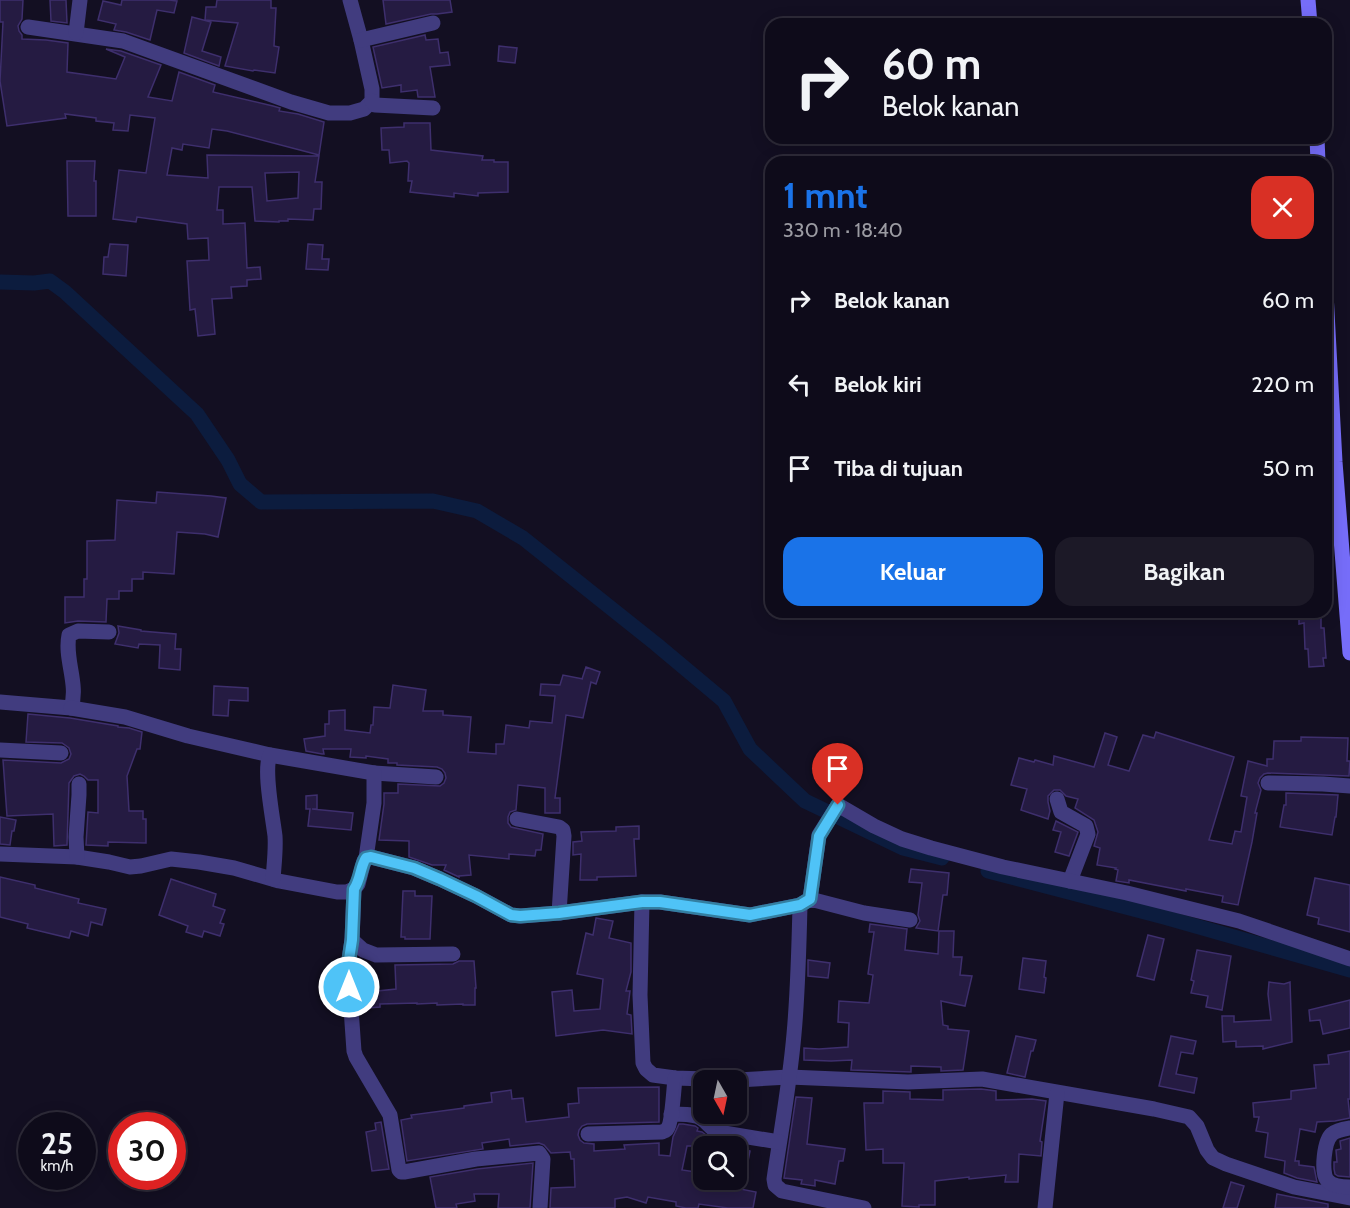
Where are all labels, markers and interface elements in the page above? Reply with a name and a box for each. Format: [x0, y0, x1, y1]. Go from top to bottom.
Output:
text: 60 m [882, 38, 981, 90]
icon: right [783, 42, 861, 120]
text: Belok kanan [882, 90, 1019, 123]
text: 1 mnt [783, 173, 868, 217]
button: close [1251, 176, 1314, 239]
text: 330 m · 18:40 [783, 218, 903, 242]
icon: right [783, 284, 816, 317]
text: Belok kanan [834, 287, 950, 314]
text: 60 m [1262, 287, 1314, 314]
icon: left [783, 368, 816, 401]
text: Belok kiri [834, 371, 921, 398]
text: 220 m [1251, 371, 1314, 398]
icon: arrive [783, 452, 816, 485]
text: Tiba di tujuan [834, 455, 963, 482]
text: 50 m [1262, 455, 1314, 482]
button: Keluar [783, 537, 1043, 606]
button: Bagikan [1055, 537, 1314, 606]
pin [812, 743, 863, 805]
icon: arrive [821, 752, 854, 785]
position arrow [317, 955, 381, 1019]
north arrow [693, 1070, 747, 1124]
map controls [693, 1070, 747, 1190]
speed limit sign: 30 [108, 1112, 186, 1190]
text: 25 [41, 1125, 73, 1162]
button: search [693, 1136, 747, 1190]
text: km/h [41, 1157, 73, 1175]

